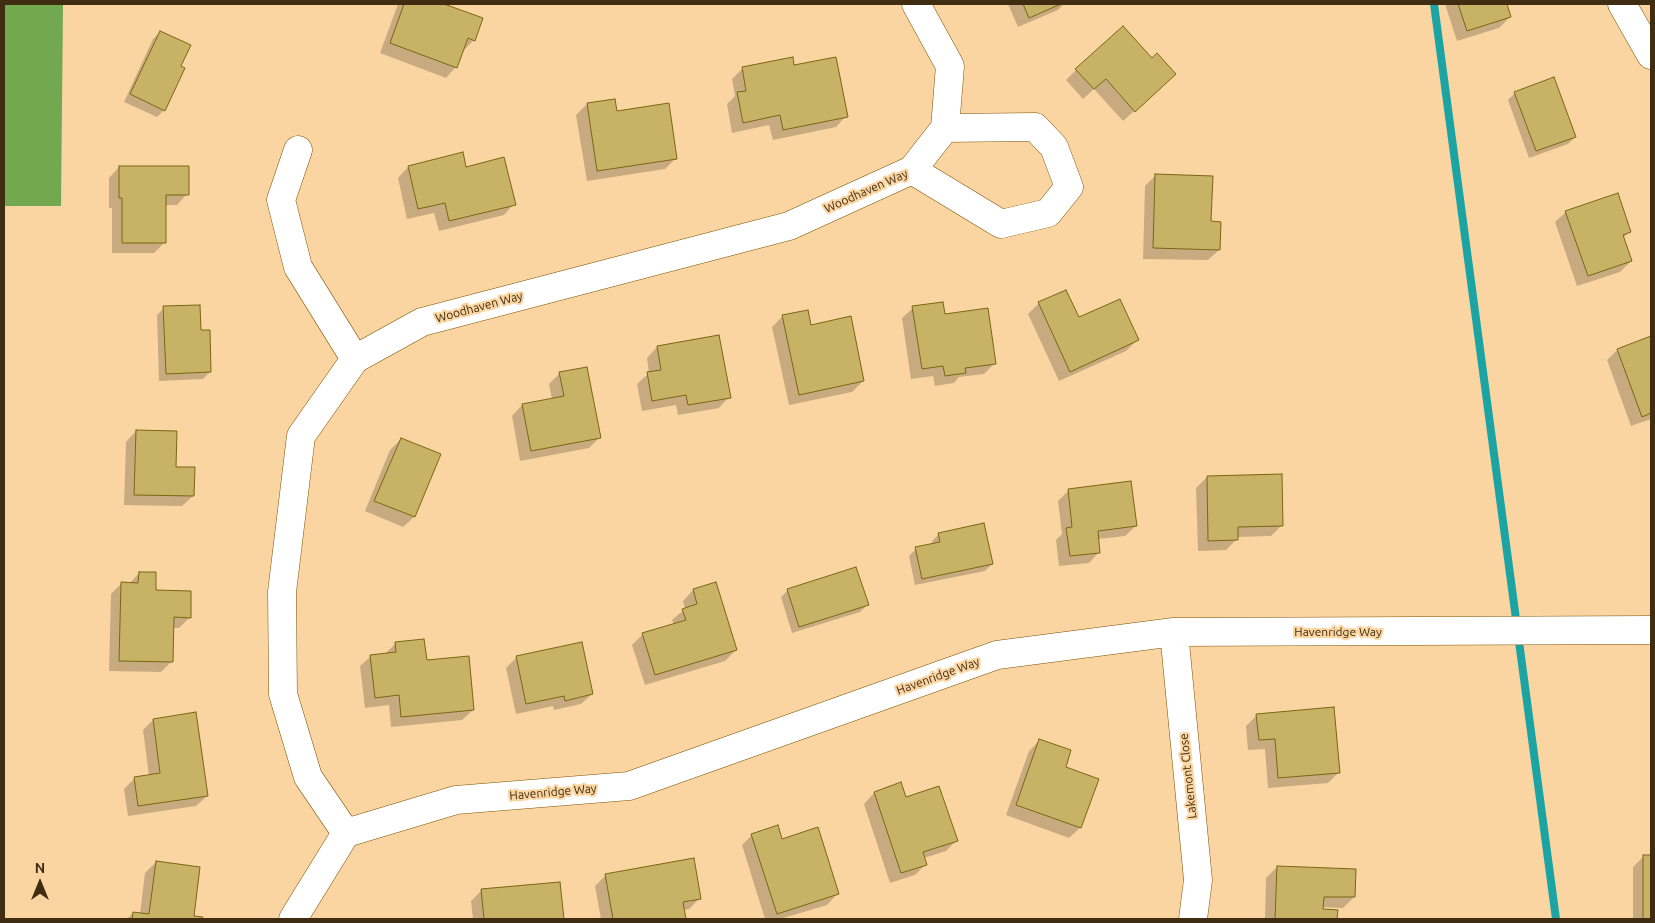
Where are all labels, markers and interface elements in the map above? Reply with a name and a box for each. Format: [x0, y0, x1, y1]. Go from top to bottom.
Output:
street label: Woodhaven Way [822, 166, 910, 216]
street label: Woodhaven Way [434, 288, 524, 326]
street label: Havenridge Way [1294, 625, 1382, 639]
street label: Havenridge Way [894, 654, 982, 698]
street label: Lakemont Close [1176, 733, 1200, 819]
street label: Havenridge Way [509, 781, 597, 803]
north arrow [15, 858, 65, 908]
text: N [35, 860, 45, 876]

